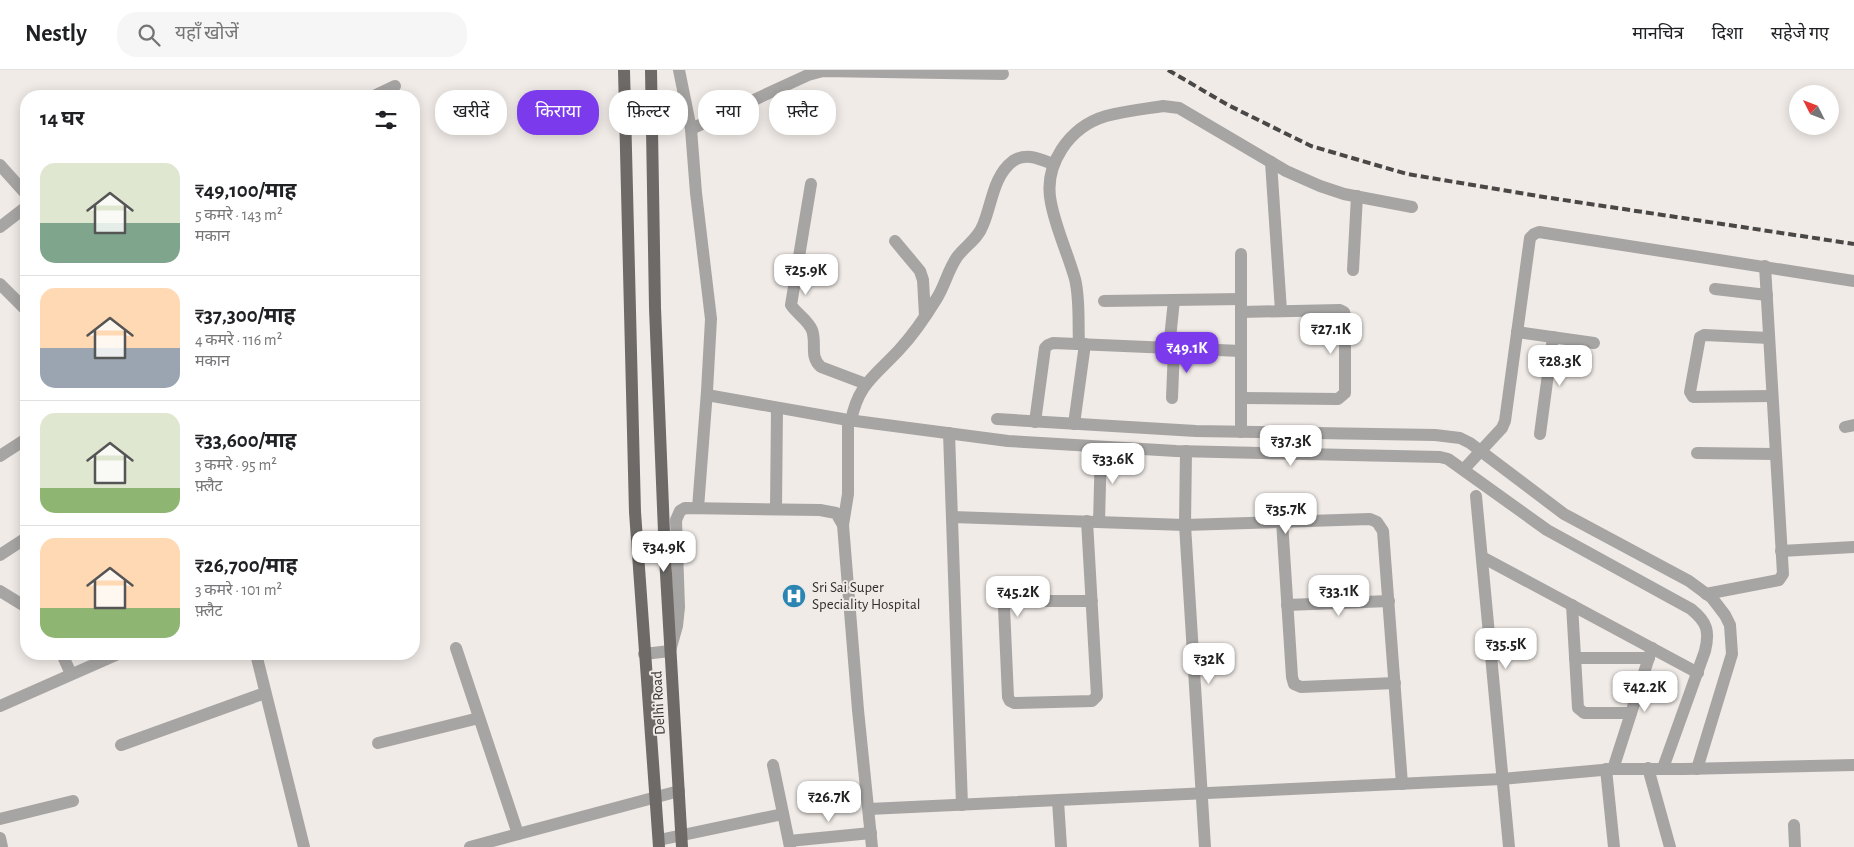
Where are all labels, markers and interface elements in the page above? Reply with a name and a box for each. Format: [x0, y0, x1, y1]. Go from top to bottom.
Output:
search box [117, 12, 467, 57]
icon: search [135, 21, 163, 49]
text: Nestly [25, 22, 87, 46]
text: यहाँ खोजें [175, 24, 239, 43]
text: मानचित्र [1632, 25, 1684, 43]
text: दिशा [1712, 25, 1743, 43]
text: सहेजे गए [1771, 25, 1829, 43]
north arrow [1789, 85, 1839, 135]
map controls [1789, 85, 1839, 135]
chip: खरीदें [435, 90, 507, 135]
chip: किराया [517, 90, 599, 135]
chip: फ़िल्टर [609, 90, 688, 135]
chip: नया [698, 90, 759, 135]
chip: फ़्लैट [769, 90, 836, 135]
icon: filters [372, 106, 400, 134]
text: 14 घर [40, 108, 84, 129]
text: ₹49,100/माह [195, 180, 296, 201]
icon: home [80, 183, 140, 243]
text: 5 कमरे · 143 m² [195, 207, 283, 223]
text: मकान [195, 228, 230, 244]
pin: ₹25.9K [765, 254, 847, 296]
text: ₹25.9K [785, 262, 827, 278]
text: ₹37,300/माह [195, 305, 295, 326]
icon: home [80, 308, 140, 368]
pin: ₹27.1K [1290, 312, 1372, 355]
text: ₹27.1K [1311, 321, 1351, 337]
text: 4 कमरे · 116 m² [195, 332, 282, 348]
pin: ₹49.1K [1146, 332, 1228, 374]
text: ₹49.1K [1166, 340, 1208, 356]
pin: ₹28.3K [1519, 344, 1601, 387]
text: मकान [195, 353, 230, 369]
text: ₹28.3K [1539, 353, 1581, 369]
pin: ₹37.3K [1250, 424, 1332, 467]
text: ₹33,600/माह [195, 430, 296, 451]
icon: home [80, 433, 140, 493]
text: ₹37.3K [1271, 433, 1311, 449]
pin: ₹33.6K [1072, 442, 1154, 485]
text: ₹33.6K [1092, 451, 1134, 467]
text: 3 कमरे · 95 m² [195, 457, 277, 473]
text: फ़्लैट [195, 478, 223, 494]
pin: ₹35.7K [1245, 492, 1327, 535]
text: ₹35.7K [1266, 501, 1306, 517]
pin: ₹34.9K [623, 530, 705, 573]
text: ₹34.9K [643, 539, 685, 555]
text: ₹26,700/माह [195, 555, 297, 576]
icon: home [80, 558, 140, 618]
pin: ₹33.1K [1298, 574, 1380, 617]
pin: ₹45.2K [977, 576, 1059, 618]
place label: Sri Sai Super Speciality Hospital [812, 580, 921, 612]
text: 3 कमरे · 101 m² [195, 582, 282, 598]
hospital icon: Sri Sai Super Speciality Hospital [781, 583, 807, 609]
text: ₹33.1K [1319, 583, 1359, 599]
text: ₹45.2K [997, 584, 1039, 600]
text: फ़्लैट [195, 603, 223, 619]
pin: ₹35.5K [1465, 628, 1547, 670]
text: ₹35.5K [1486, 636, 1526, 652]
pin: ₹32K [1179, 642, 1239, 685]
text: ₹32K [1194, 651, 1224, 667]
street label: Delhi Road [649, 670, 668, 735]
pin: ₹42.2K [1604, 670, 1686, 713]
text: ₹42.2K [1624, 679, 1666, 695]
pin: ₹26.7K [788, 780, 870, 823]
text: ₹26.7K [808, 789, 850, 805]

